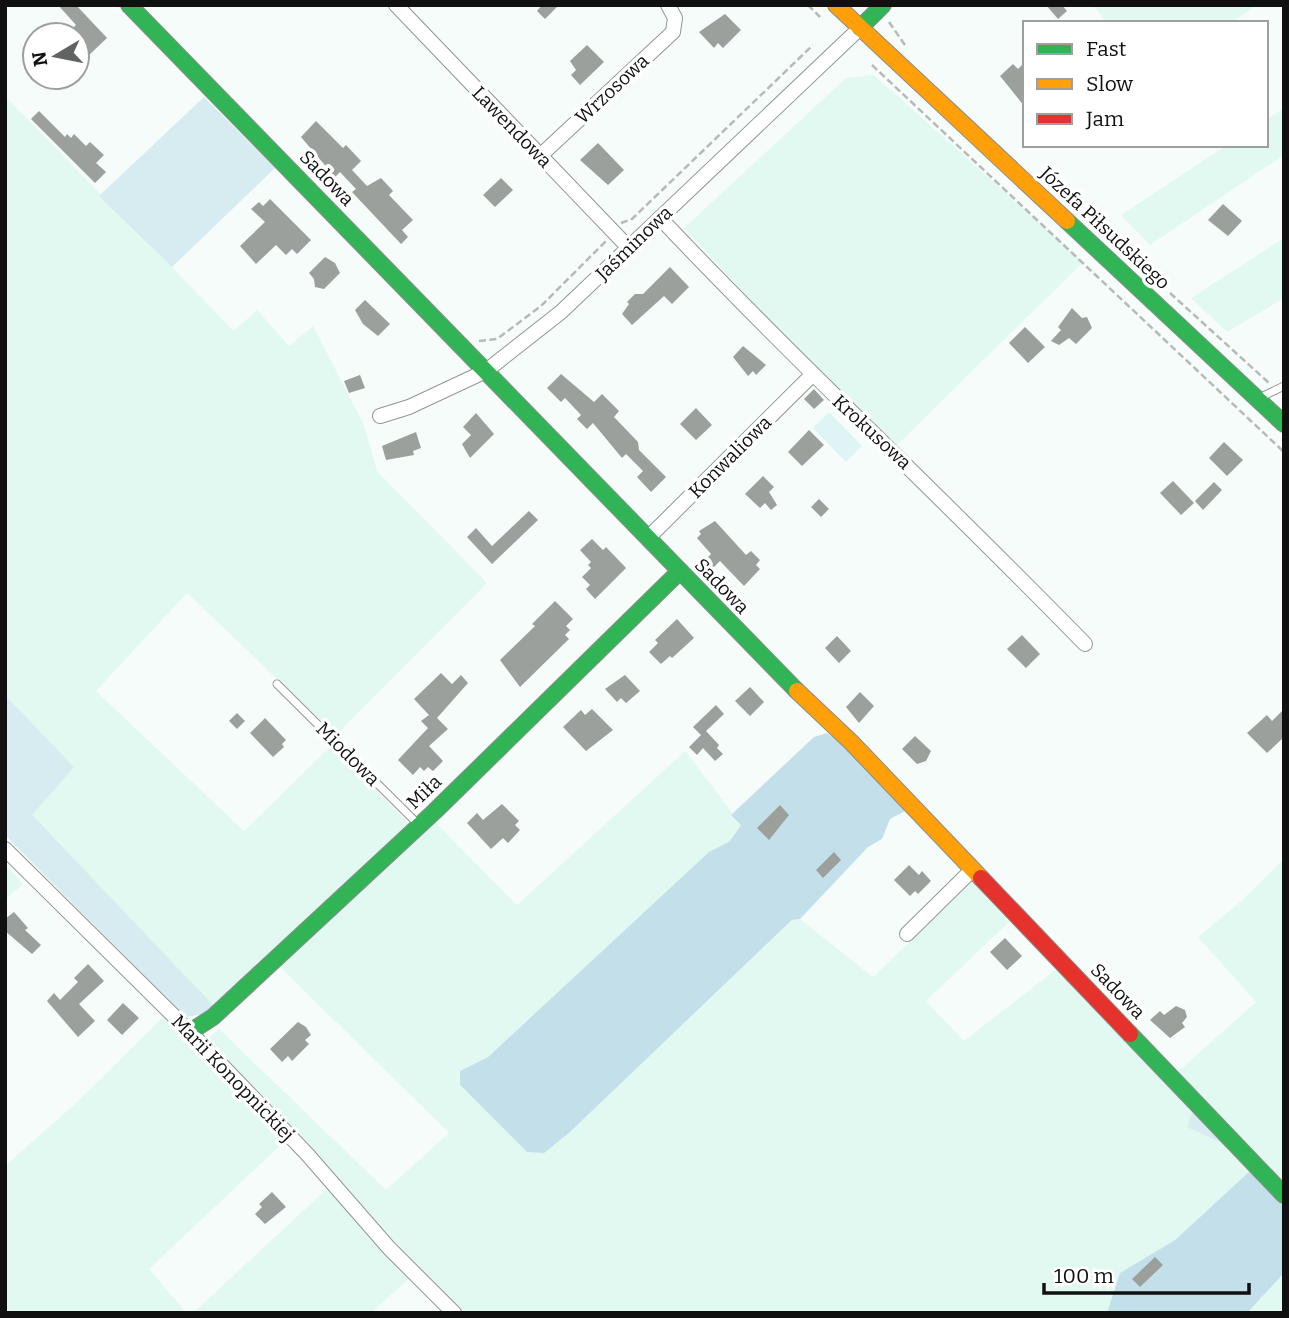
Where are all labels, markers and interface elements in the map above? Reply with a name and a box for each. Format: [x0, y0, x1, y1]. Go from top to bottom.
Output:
north arrow [21, 21, 91, 91]
legend [1023, 21, 1268, 147]
text: Fast [1086, 36, 1127, 62]
text: N [27, 49, 52, 68]
street label: Wrzosowa [571, 49, 654, 129]
text: Slow [1086, 71, 1133, 97]
street label: Lawendowa [467, 81, 557, 173]
text: Jam [1085, 106, 1124, 132]
street label: Sadowa [295, 145, 359, 211]
street label: Józefa Piłsudskiego [1034, 161, 1175, 294]
street label: Jaśminowa [590, 201, 677, 286]
street label: Krokusowa [828, 390, 917, 475]
street label: Konwaliowa [684, 411, 776, 503]
street label: Sadowa [690, 553, 754, 619]
street label: Miodowa [311, 717, 385, 791]
street label: Miła [402, 770, 447, 814]
street label: Sadowa [1086, 958, 1150, 1024]
street label: Marii Konopnickiej [167, 1010, 299, 1146]
scale bar [1044, 1252, 1249, 1296]
text: 100 m [1054, 1263, 1114, 1289]

